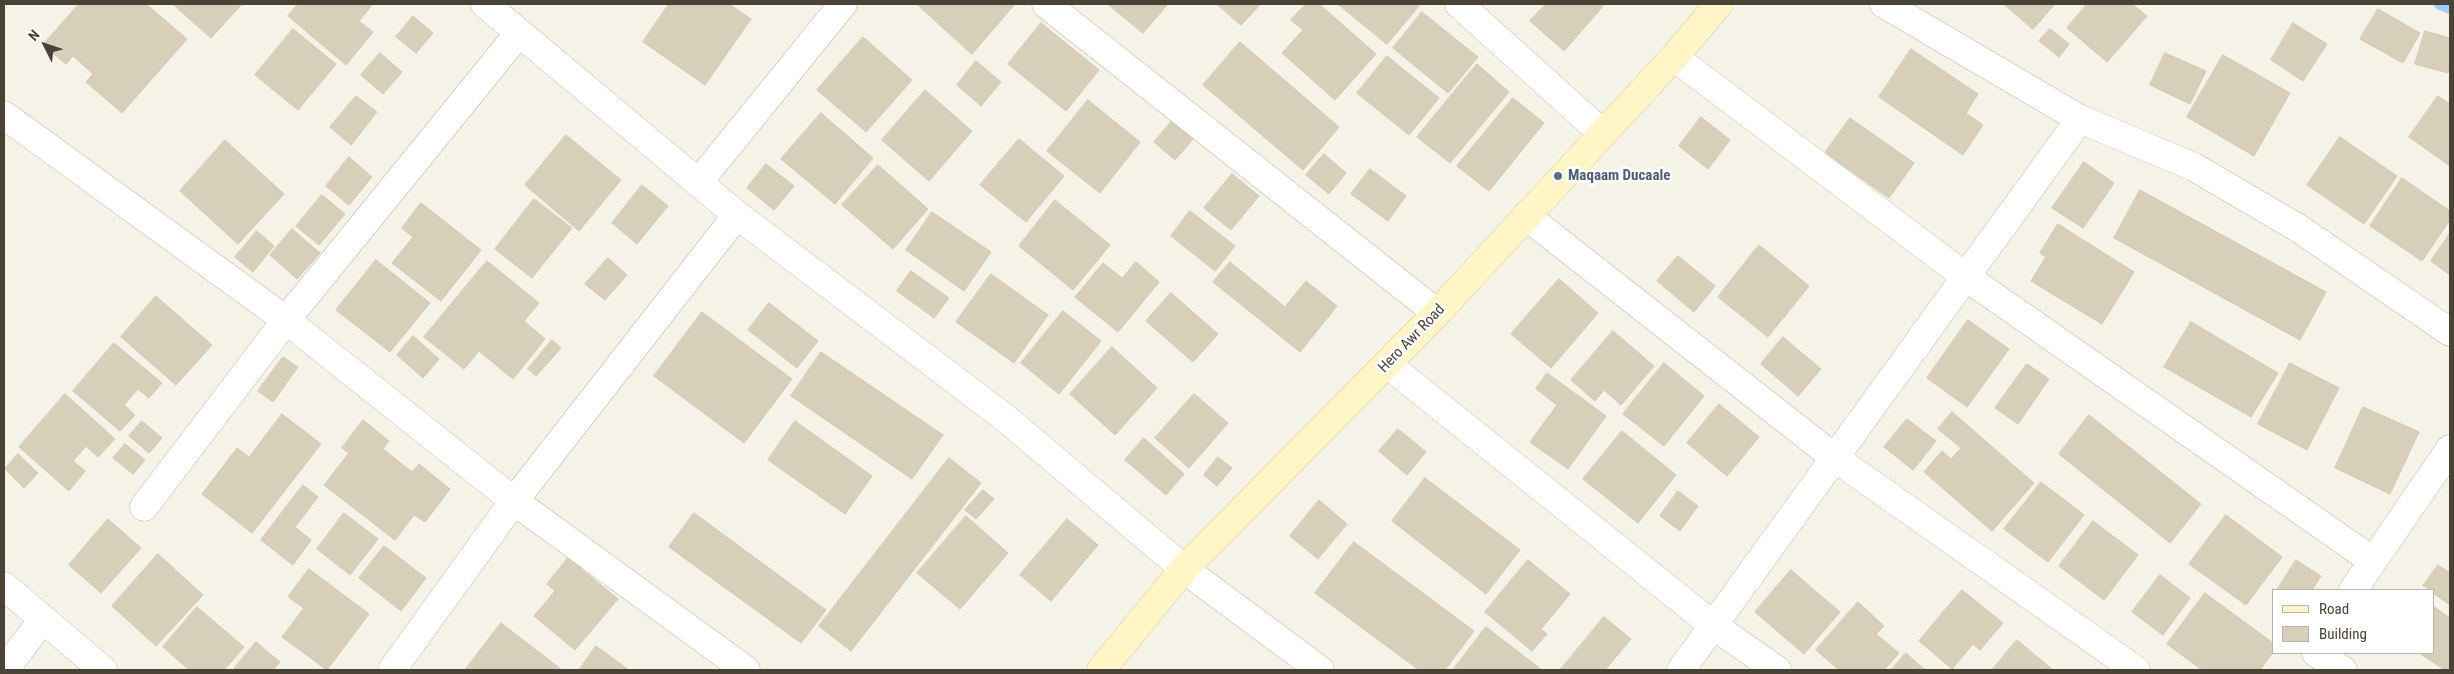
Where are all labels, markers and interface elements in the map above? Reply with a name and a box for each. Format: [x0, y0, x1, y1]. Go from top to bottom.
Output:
north arrow [20, 20, 70, 70]
text: N [25, 27, 43, 44]
place label: Maqaam Ducaale [1568, 167, 1670, 185]
marker: Maqaam Ducaale [1552, 170, 1564, 182]
street label: Hero Awr Road [1375, 301, 1449, 377]
legend [2272, 589, 2434, 654]
text: Road [2319, 600, 2349, 618]
text: Building [2319, 625, 2367, 643]

